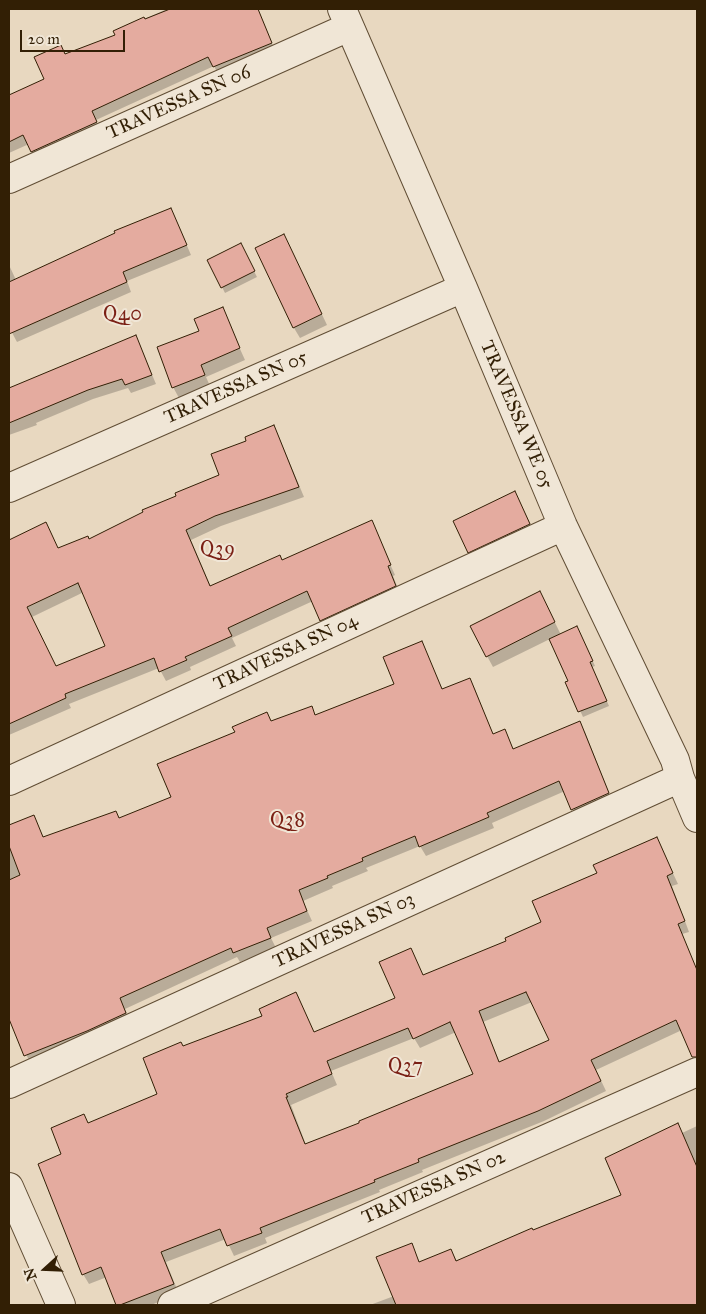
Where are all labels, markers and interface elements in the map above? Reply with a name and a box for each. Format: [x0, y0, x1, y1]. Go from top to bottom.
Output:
scale bar [22, 20, 128, 52]
text: 20 m [28, 30, 60, 48]
street label: TRAVESSA SN 06 [103, 61, 255, 145]
district label: Q40 [103, 303, 143, 327]
street label: TRAVESSA WE 05 [474, 337, 558, 493]
street label: TRAVESSA SN 05 [161, 346, 311, 430]
district label: Q39 [200, 538, 236, 562]
street label: TRAVESSA SN 04 [210, 610, 362, 696]
district label: Q38 [270, 809, 306, 833]
street label: TRAVESSA SN 03 [270, 888, 418, 974]
district label: Q37 [388, 1055, 424, 1079]
street label: TRAVESSA SN 02 [359, 1146, 509, 1230]
north arrow [20, 1244, 70, 1294]
text: N [20, 1266, 40, 1283]

